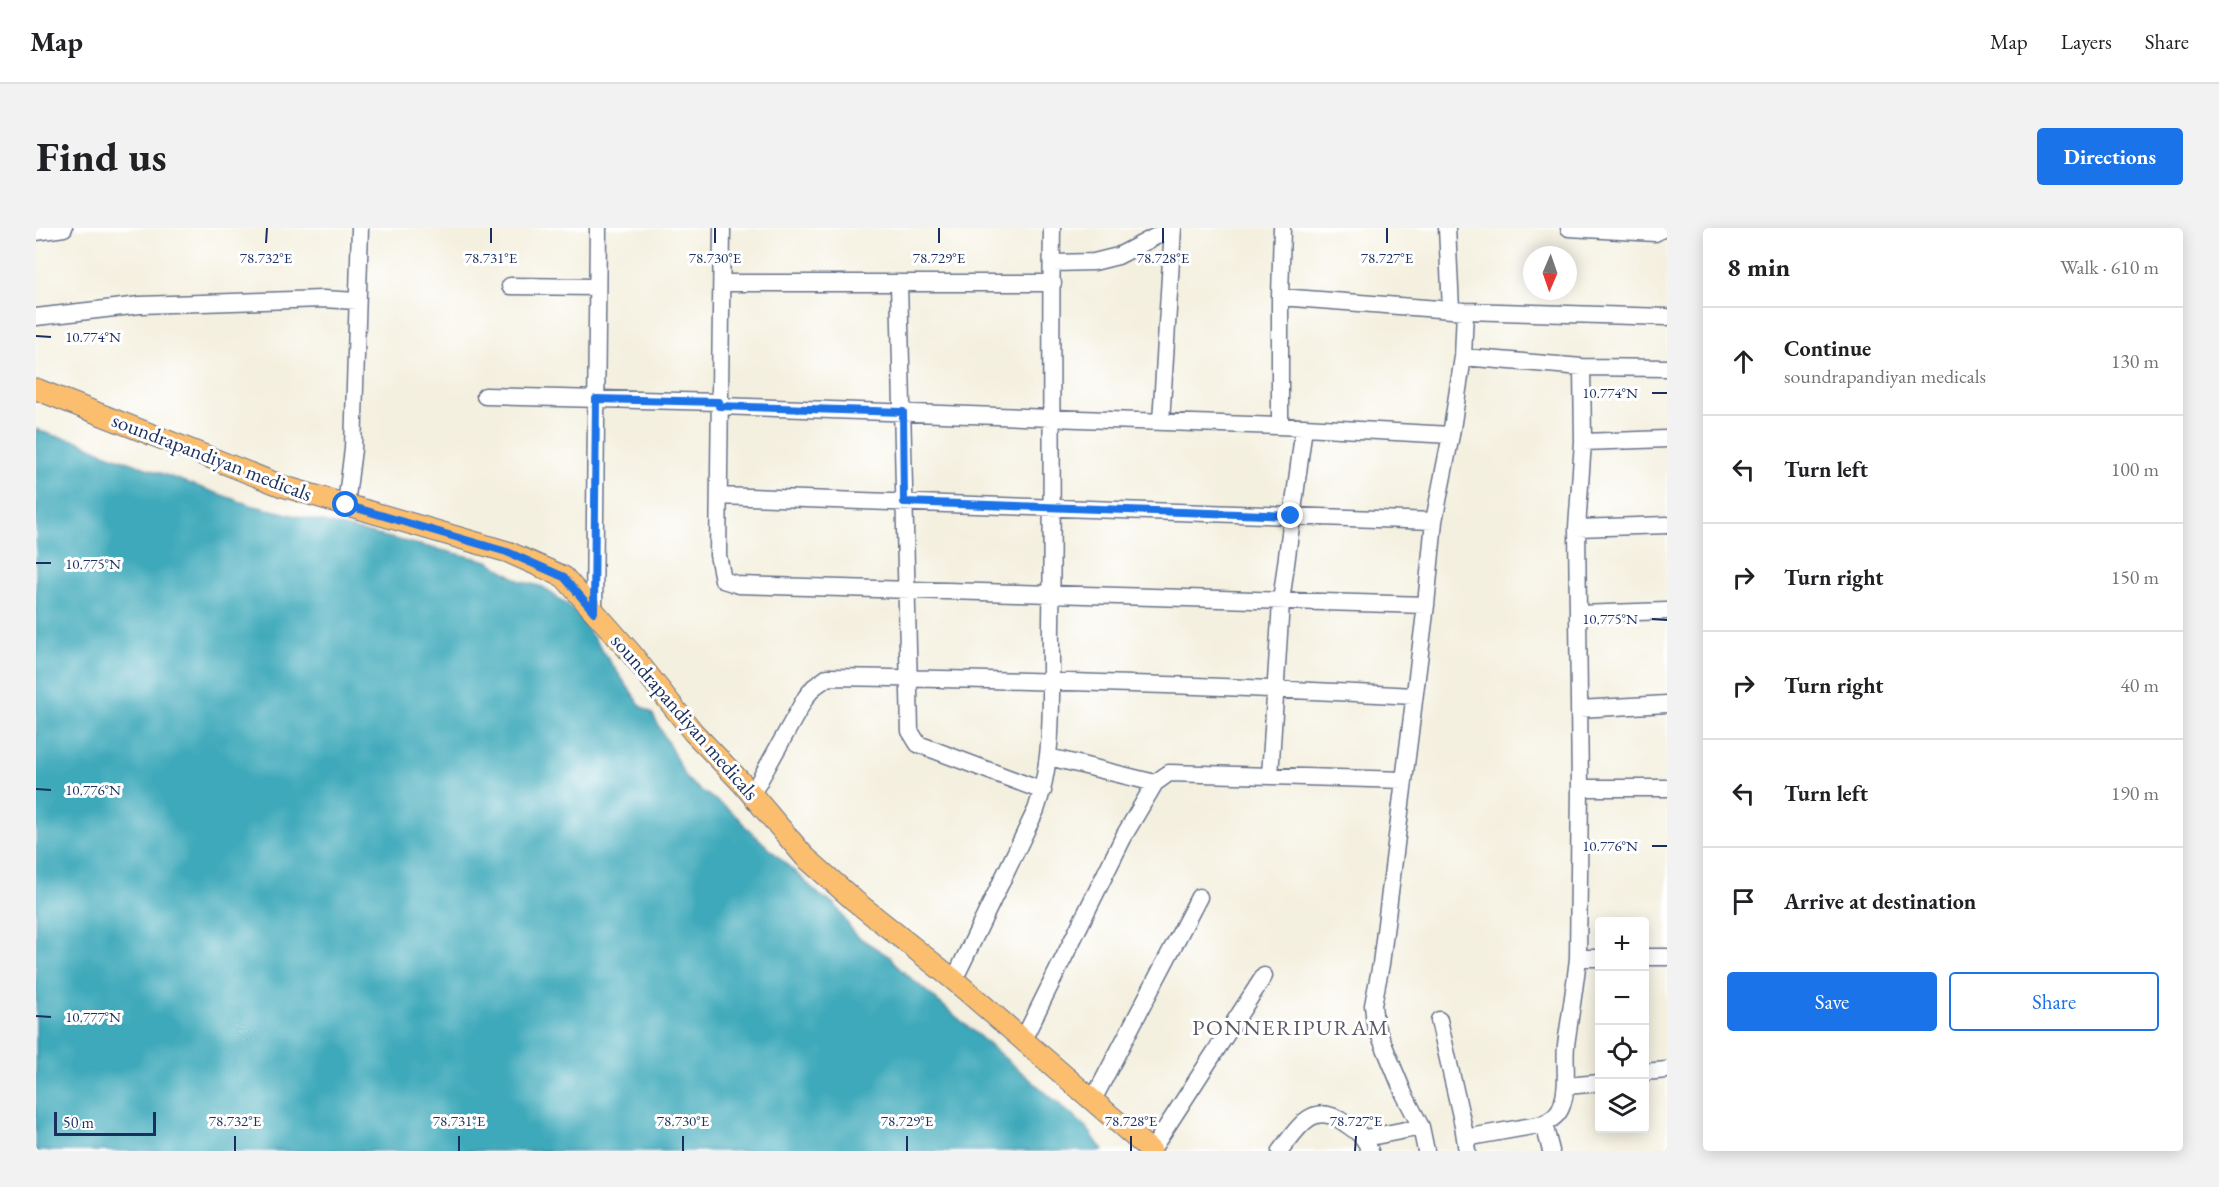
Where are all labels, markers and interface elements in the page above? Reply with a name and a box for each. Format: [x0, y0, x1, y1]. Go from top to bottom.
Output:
text: Map [30, 23, 83, 59]
text: Map [1990, 28, 2028, 55]
text: Layers [2061, 28, 2112, 55]
text: Share [2145, 28, 2189, 55]
button: Directions [2037, 128, 2183, 185]
text: Find us [36, 129, 167, 184]
north arrow [1523, 246, 1577, 300]
text: 78.732°E [240, 248, 293, 267]
text: 78.731°E [465, 248, 518, 267]
text: 78.730°E [689, 248, 742, 267]
text: 78.729°E [913, 248, 966, 267]
text: 78.728°E [1137, 248, 1190, 267]
text: 78.727°E [1361, 248, 1414, 267]
text: 8 min [1727, 250, 1790, 284]
text: Walk · 610 m [2060, 254, 2159, 280]
text: 10.774°N [65, 327, 121, 346]
text: Continue [1784, 334, 1871, 363]
icon: ahead [1727, 345, 1760, 378]
text: 130 m [2111, 348, 2159, 374]
text: soundrapandiyan medicals [1784, 363, 1986, 389]
text: 10.774°N [1582, 383, 1638, 402]
street label: soundrapandiyan medicals [108, 406, 316, 507]
icon: left [1727, 453, 1760, 486]
text: Turn left [1784, 455, 1868, 484]
text: 100 m [2111, 456, 2159, 482]
route start [332, 491, 358, 517]
route end [1277, 502, 1303, 528]
text: 10.775°N [65, 554, 121, 573]
icon: right [1727, 561, 1760, 594]
text: Turn right [1784, 563, 1883, 592]
text: 150 m [2111, 564, 2159, 590]
text: 10.775°N [1582, 609, 1638, 628]
street label: soundrapandiyan medicals [606, 628, 765, 806]
icon: right [1727, 669, 1760, 702]
text: Turn right [1784, 671, 1883, 700]
text: 40 m [2120, 672, 2159, 698]
icon: left [1727, 777, 1760, 810]
text: Turn left [1784, 779, 1868, 808]
text: 10.776°N [65, 780, 121, 799]
text: 190 m [2111, 780, 2159, 806]
text: 10.776°N [1582, 836, 1638, 855]
icon: arrive [1727, 885, 1760, 918]
text: Arrive at destination [1784, 887, 1976, 916]
map controls [1595, 917, 1649, 1133]
button: + [1595, 917, 1649, 971]
button: − [1595, 971, 1649, 1025]
button: Save [1727, 972, 1937, 1031]
button: Share [1949, 972, 2159, 1031]
text: 10.777°N [65, 1007, 121, 1026]
district label: PONNERIPURAM [1192, 1013, 1390, 1042]
button: locate [1595, 1025, 1649, 1079]
button: layers [1595, 1079, 1649, 1133]
scale bar [54, 1109, 156, 1136]
text: 78.732°E [209, 1111, 262, 1130]
text: 78.731°E [433, 1111, 486, 1130]
text: 78.730°E [657, 1111, 710, 1130]
text: 78.729°E [881, 1111, 934, 1130]
text: 78.728°E [1105, 1111, 1158, 1130]
text: 78.727°E [1330, 1111, 1383, 1130]
text: 50 m [63, 1112, 94, 1133]

